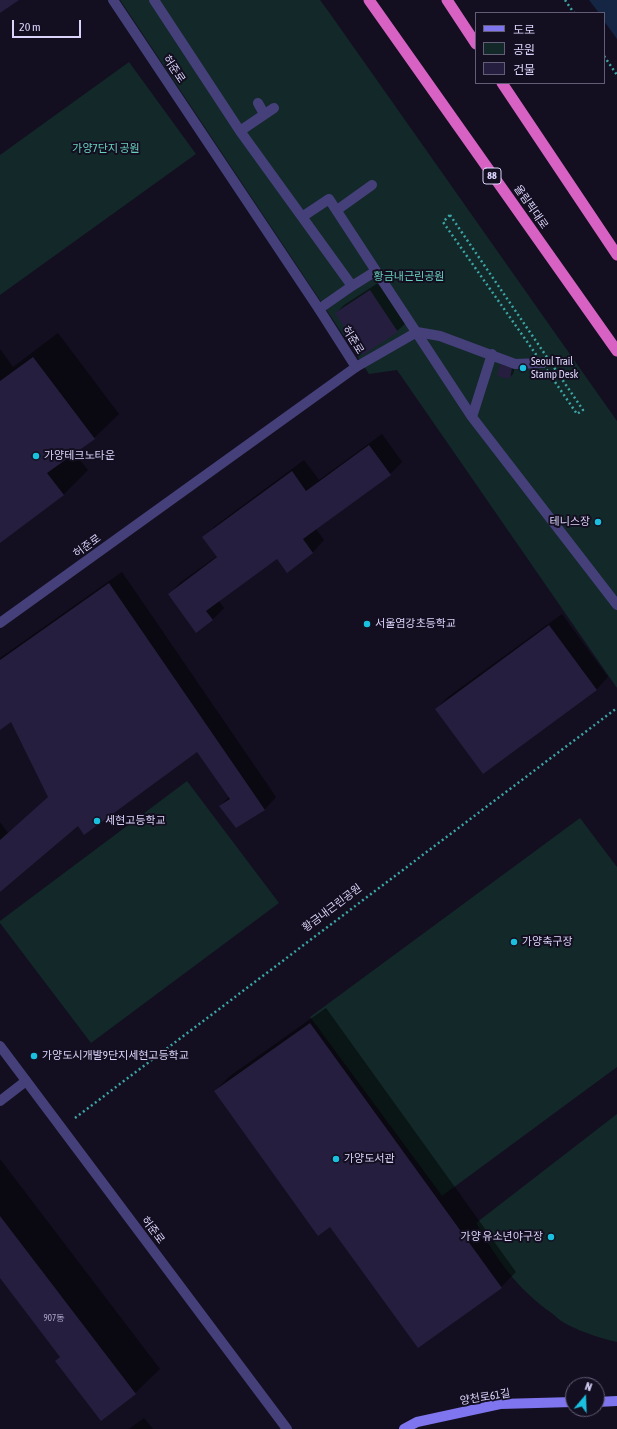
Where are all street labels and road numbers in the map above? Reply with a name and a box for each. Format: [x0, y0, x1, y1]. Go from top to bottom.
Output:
street label: 허준로 [160, 53, 188, 85]
road number: 88 [483, 168, 501, 184]
street label: 올림픽대로 [511, 182, 551, 232]
street label: 허준로 [339, 324, 367, 356]
street label: 허준로 [71, 532, 103, 560]
street label: 황금내근린공원 [300, 881, 364, 935]
street label: 허준로 [139, 1214, 167, 1246]
street label: 양천로61길 [459, 1387, 511, 1407]

